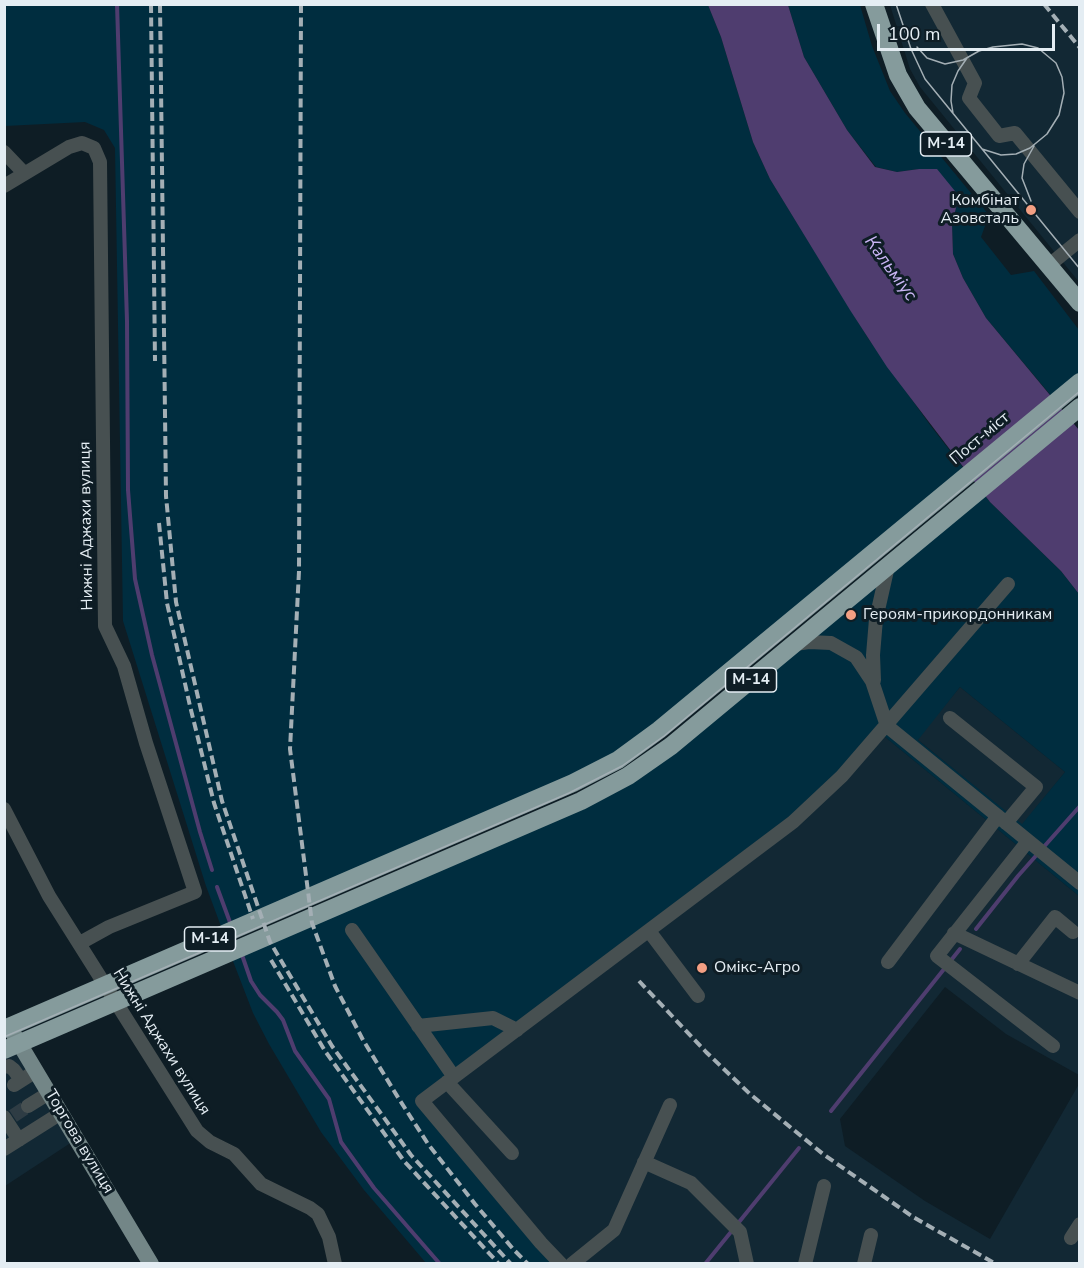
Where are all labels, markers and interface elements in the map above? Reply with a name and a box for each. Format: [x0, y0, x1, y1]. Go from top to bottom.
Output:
scale bar [880, 12, 1058, 50]
text: 100 m [888, 22, 940, 46]
road number: М-14 [920, 132, 972, 156]
place label: Комбінат Азовсталь [941, 191, 1019, 229]
marker: Комбінат Азовсталь [1024, 203, 1038, 217]
water label: Кальміус [859, 232, 921, 306]
street label: Пост-міст [946, 409, 1014, 469]
street label: Нижні Аджахи вулиця [76, 441, 98, 611]
place label: Героям-прикордонникам [863, 605, 1052, 625]
marker: Героям-прикордонникам [844, 608, 858, 622]
road number: М-14 [726, 668, 777, 692]
road number: М-14 [184, 927, 236, 951]
place label: Омiкс-Агро [714, 958, 800, 978]
marker: Омiкс-Агро [695, 961, 709, 975]
street label: Нижні Аджахи вулиця [108, 965, 214, 1119]
street label: Торгова вулиця [40, 1087, 118, 1197]

